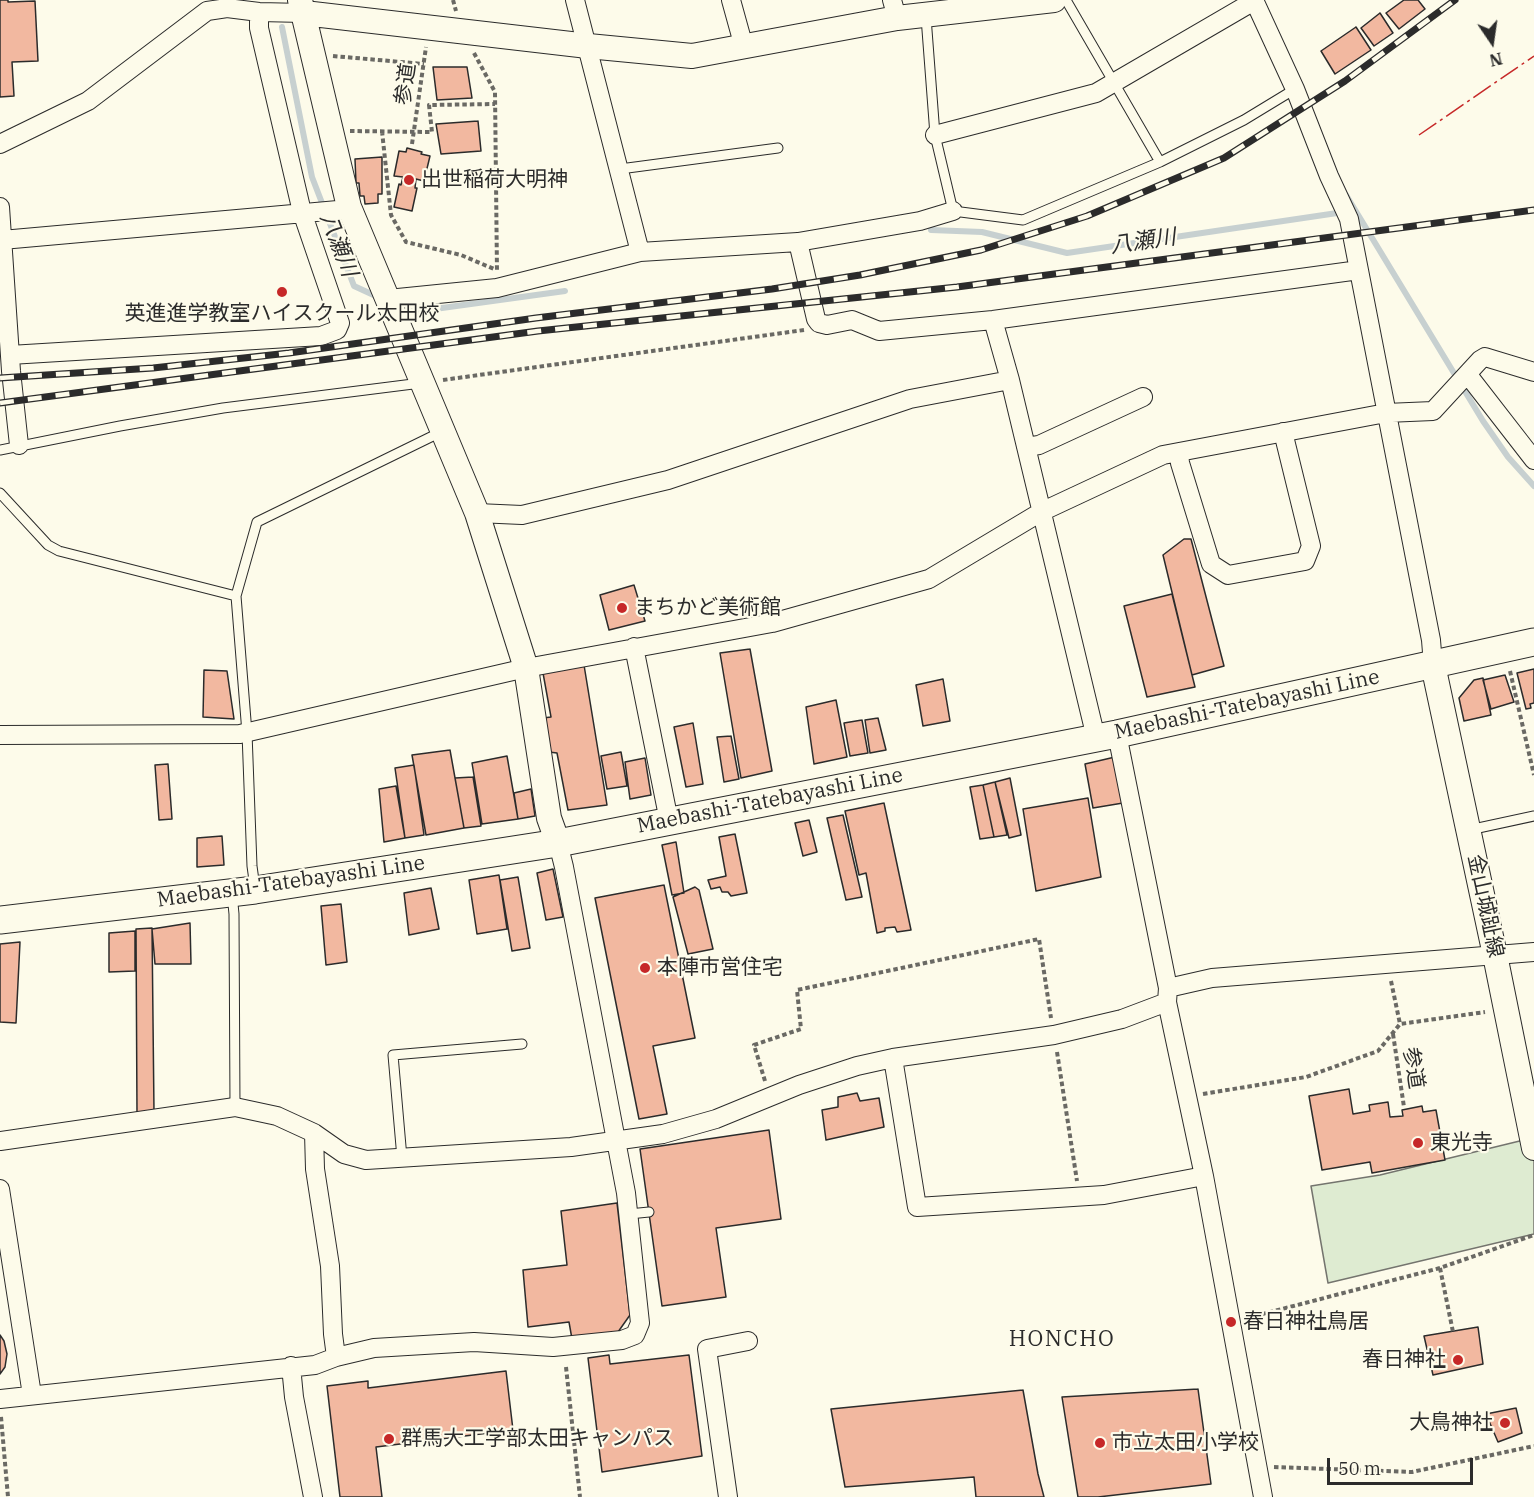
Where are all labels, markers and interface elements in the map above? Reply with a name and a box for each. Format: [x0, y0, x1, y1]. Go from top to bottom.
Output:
north arrow [1462, 12, 1522, 72]
text: N [1488, 48, 1504, 71]
street label: 参道 [391, 61, 421, 107]
place label: 出世稲荷大明神 [421, 167, 568, 193]
marker: 出世稲荷大明神 [402, 173, 416, 187]
water label: 八瀬川 [314, 209, 362, 281]
water label: 八瀬川 [1108, 224, 1178, 260]
marker: 英進進学教室ハイスクール太田校 [275, 285, 289, 299]
place label: 英進進学教室ハイスクール太田校 [125, 301, 439, 327]
place label: まちかど美術館 [634, 595, 781, 621]
marker: まちかど美術館 [615, 601, 629, 615]
street label: Maebashi-Tatebayashi Line [1112, 665, 1382, 745]
street label: Maebashi-Tatebayashi Line [635, 763, 905, 839]
street label: Maebashi-Tatebayashi Line [155, 851, 427, 913]
street label: 金山城趾線 [1462, 852, 1508, 960]
place label: 本陣市営住宅 [657, 955, 783, 981]
marker: 本陣市営住宅 [638, 961, 652, 975]
street label: 参道 [1397, 1045, 1429, 1091]
place label: 東光寺 [1430, 1130, 1493, 1156]
marker: 東光寺 [1411, 1136, 1425, 1150]
place label: 春日神社鳥居 [1243, 1309, 1369, 1335]
marker: 春日神社鳥居 [1224, 1315, 1238, 1329]
district label: HONCHO [1009, 1327, 1115, 1353]
place label: 春日神社 [1362, 1347, 1446, 1373]
marker: 春日神社 [1451, 1353, 1465, 1367]
place label: 大鳥神社 [1409, 1410, 1493, 1436]
marker: 大鳥神社 [1498, 1416, 1512, 1430]
place label: 群馬大工学部太田キャンパス [401, 1426, 674, 1452]
place label: 市立太田小学校 [1112, 1430, 1259, 1456]
marker: 群馬大工学部太田キャンパス [382, 1432, 396, 1446]
marker: 市立太田小学校 [1093, 1436, 1107, 1450]
scale bar [1330, 1446, 1476, 1484]
text: 50 m [1338, 1457, 1381, 1480]

